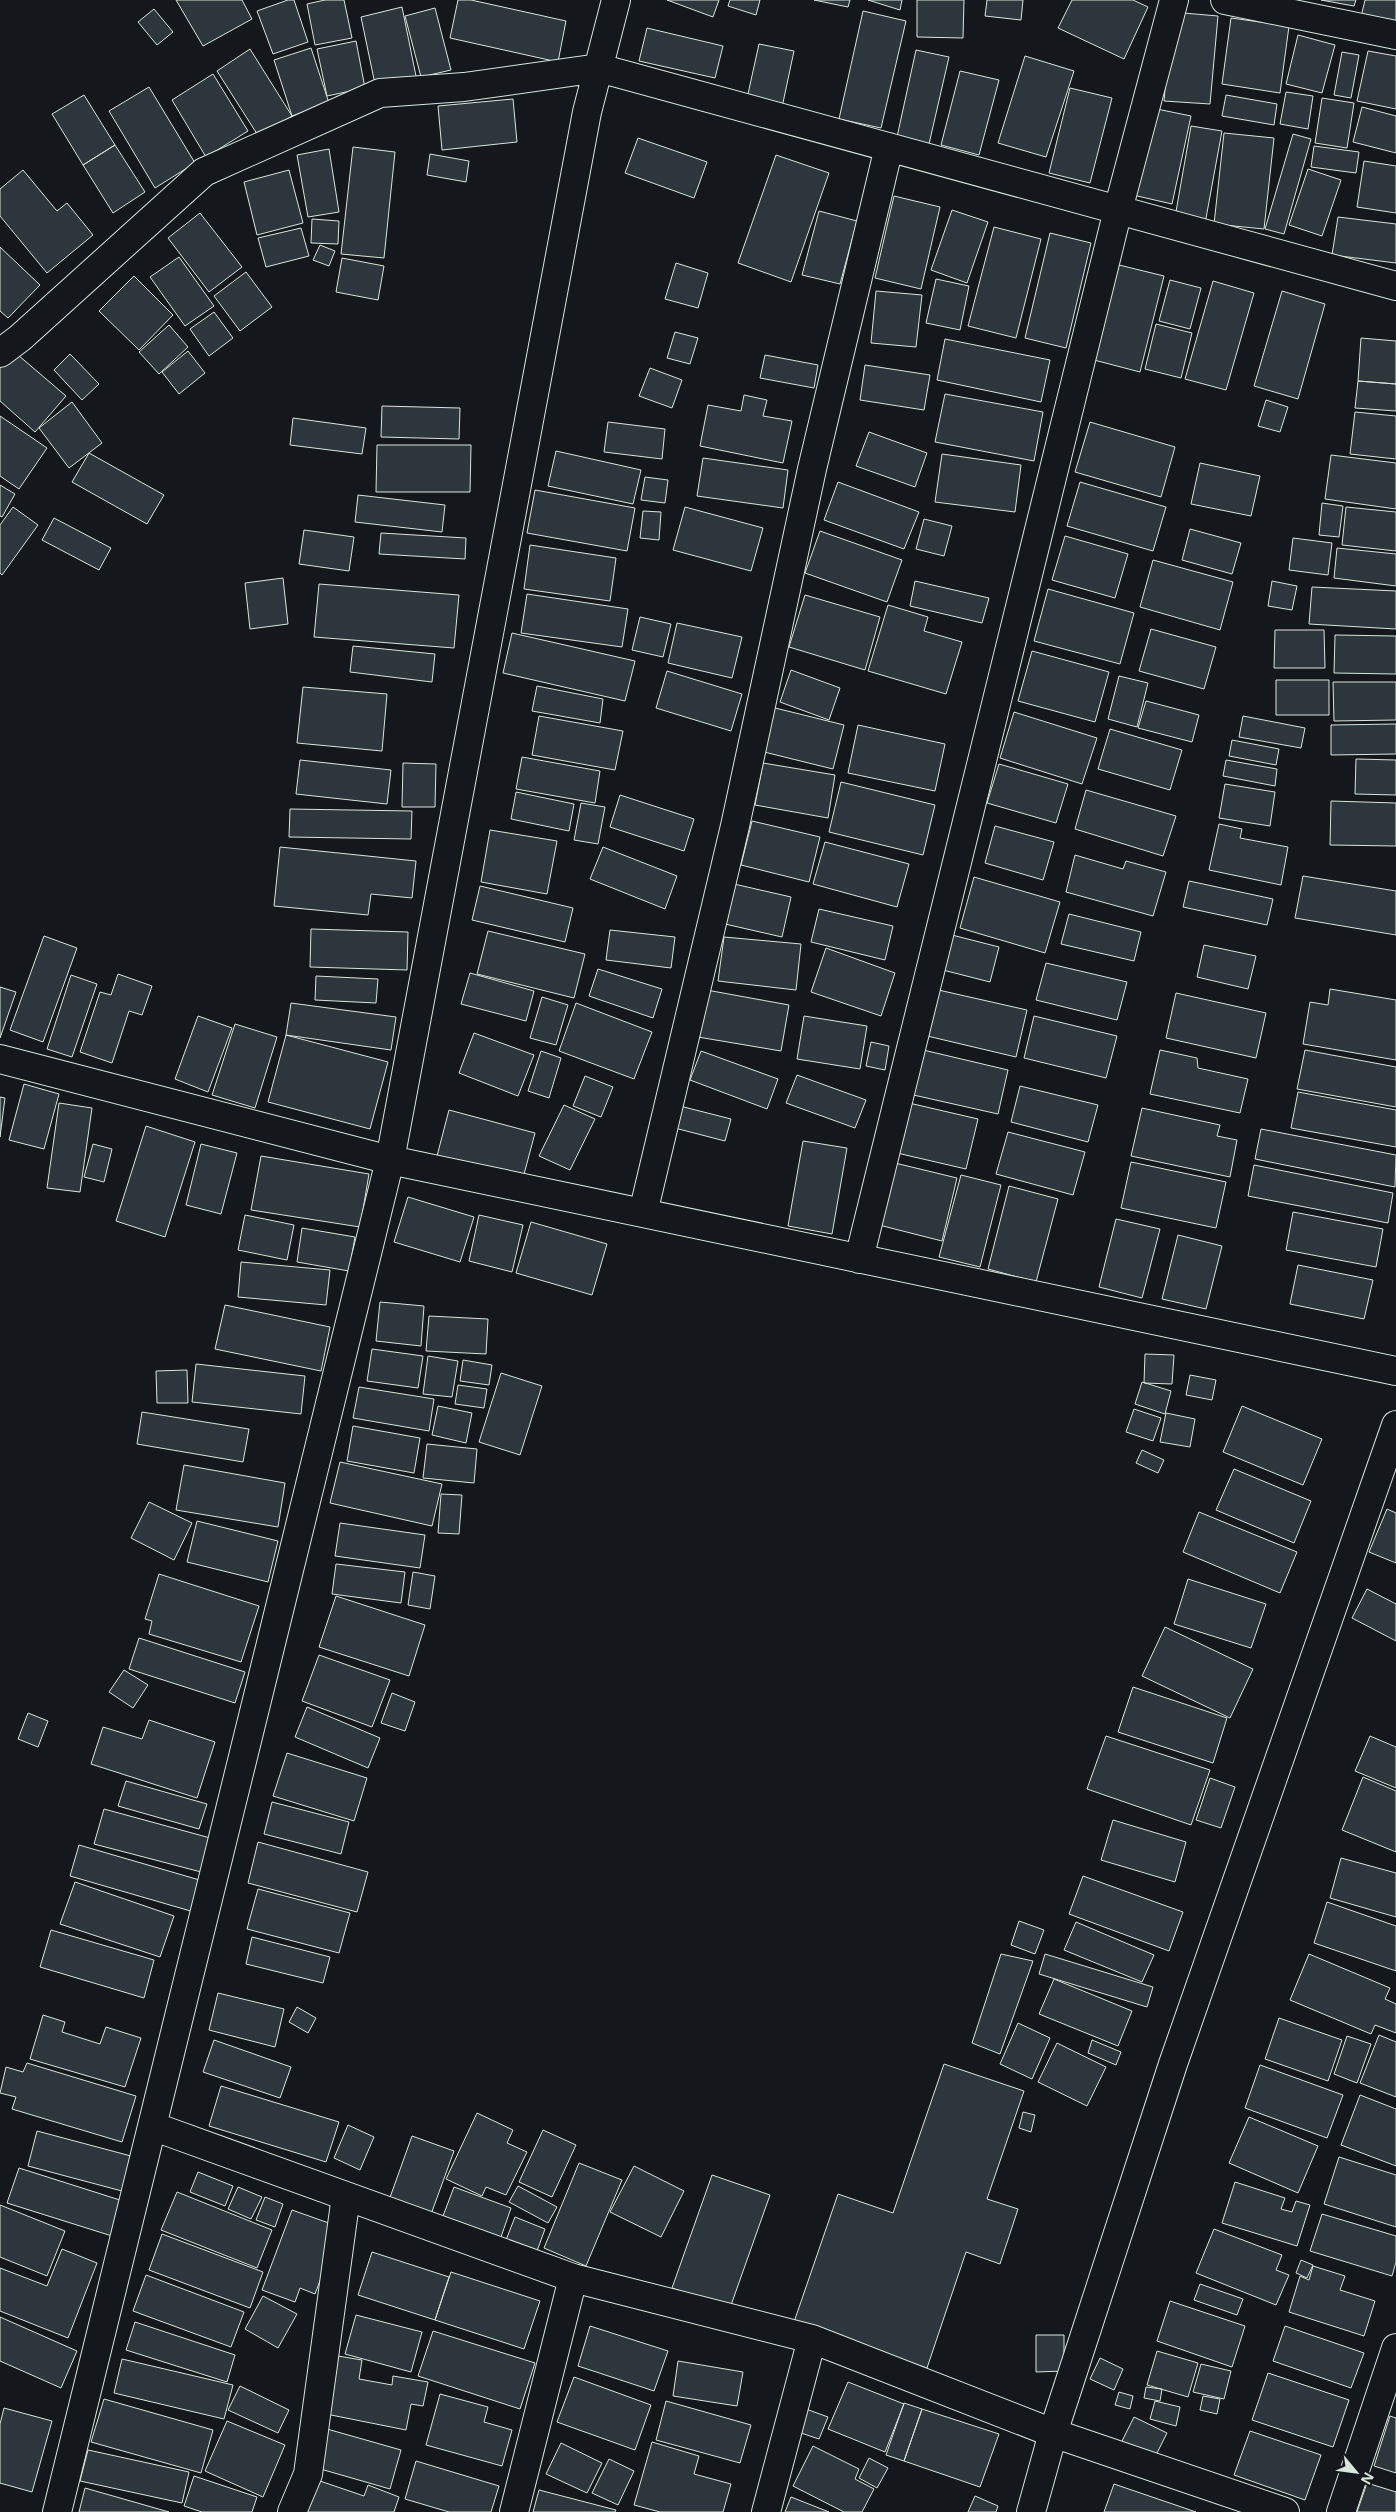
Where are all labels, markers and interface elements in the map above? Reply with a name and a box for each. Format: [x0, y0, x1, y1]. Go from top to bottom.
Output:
north arrow [1331, 2447, 1381, 2497]
text: N [1357, 2469, 1379, 2488]

